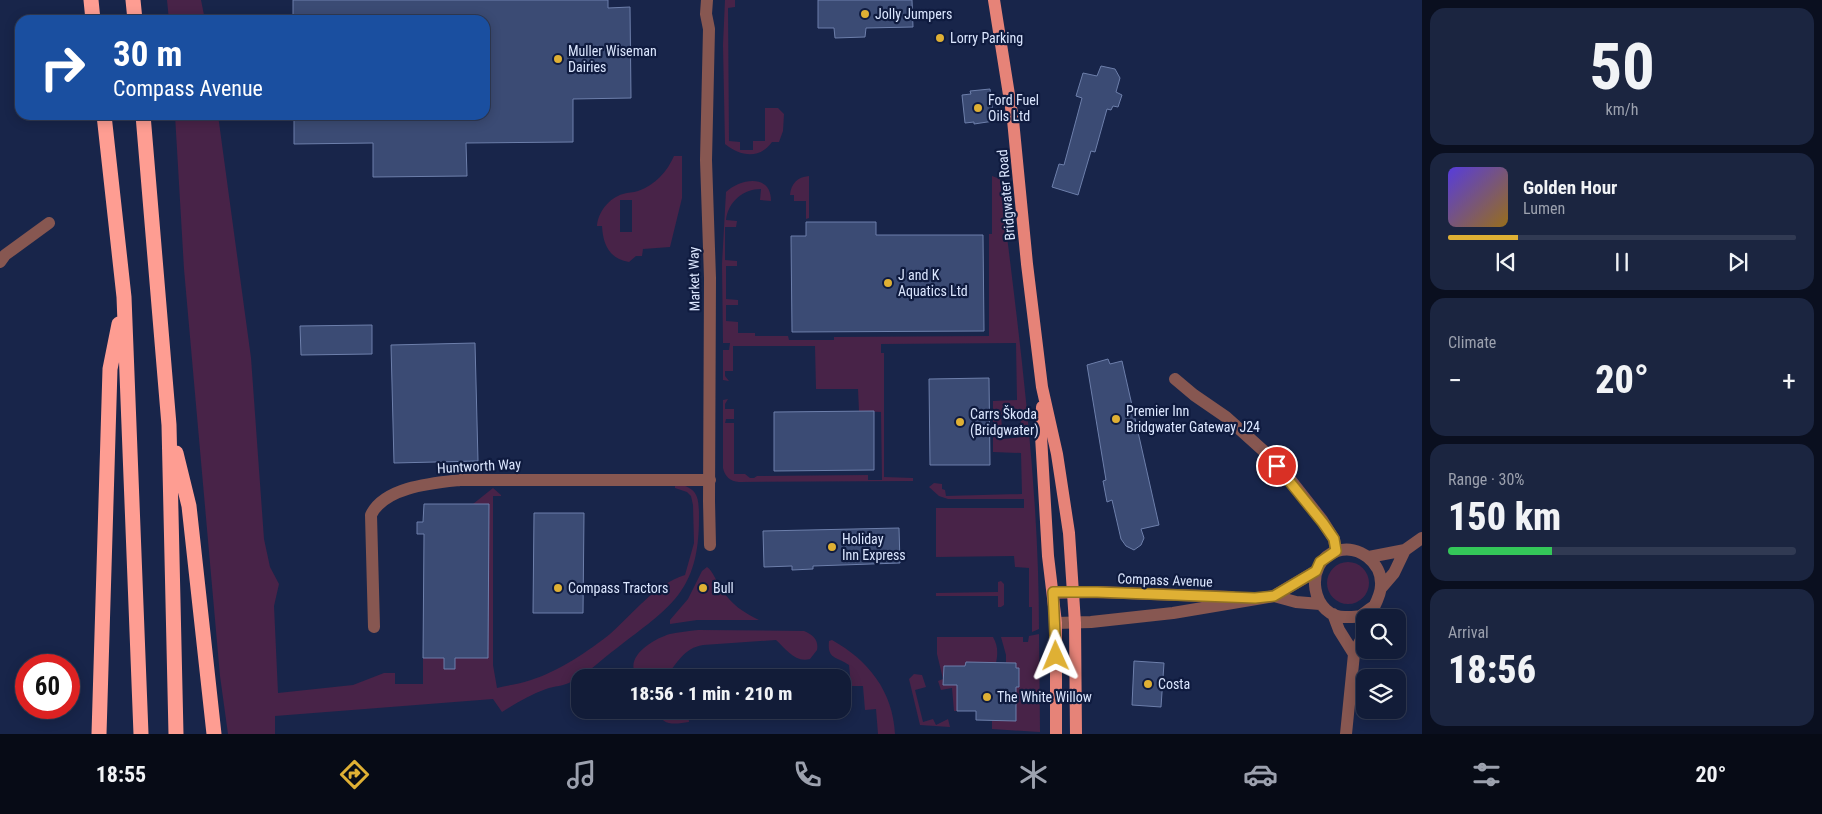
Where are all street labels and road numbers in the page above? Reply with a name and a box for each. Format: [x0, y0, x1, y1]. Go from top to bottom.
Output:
street label: Bridgwater Road [994, 149, 1018, 241]
street label: Market Way [685, 246, 703, 311]
street label: Huntworth Way [437, 456, 522, 476]
street label: Compass Avenue [1117, 570, 1213, 590]

